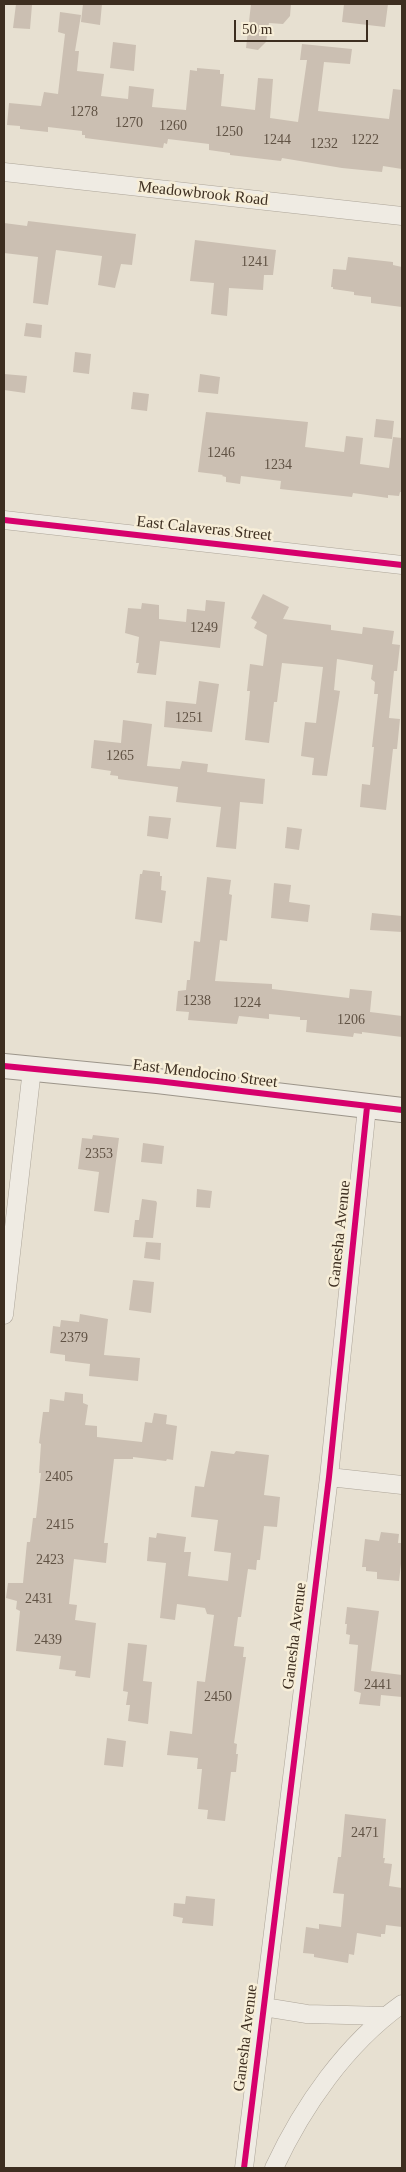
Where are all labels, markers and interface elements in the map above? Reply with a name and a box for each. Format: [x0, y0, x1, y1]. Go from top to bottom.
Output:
scale bar [236, 10, 370, 42]
text: 50 m [242, 21, 272, 37]
house number: 1278 [70, 104, 98, 120]
house number: 1270 [115, 115, 143, 131]
house number: 1260 [159, 118, 187, 134]
house number: 1250 [215, 124, 243, 140]
house number: 1244 [263, 132, 291, 148]
house number: 1222 [351, 132, 379, 148]
house number: 1232 [310, 136, 338, 152]
street label: Meadowbrook Road [137, 178, 269, 210]
house number: 1241 [241, 254, 269, 270]
house number: 1246 [207, 445, 235, 461]
house number: 1234 [264, 457, 292, 473]
street label: East Calaveras Street [135, 512, 273, 546]
house number: 1249 [190, 620, 218, 636]
house number: 1251 [175, 710, 203, 726]
house number: 1265 [106, 748, 134, 764]
house number: 1238 [183, 993, 211, 1009]
house number: 1224 [233, 995, 261, 1011]
house number: 1206 [337, 1012, 365, 1028]
street label: East Mendocino Street [132, 1056, 278, 1092]
house number: 2353 [85, 1146, 113, 1162]
street label: Ganesha Avenue [325, 1179, 355, 1289]
house number: 2379 [60, 1330, 88, 1346]
house number: 2405 [45, 1469, 73, 1485]
house number: 2415 [46, 1517, 74, 1533]
house number: 2423 [36, 1552, 64, 1568]
street label: Ganesha Avenue [279, 1581, 311, 1691]
house number: 2431 [25, 1591, 53, 1607]
house number: 2439 [34, 1632, 62, 1648]
house number: 2441 [364, 1677, 392, 1693]
house number: 2450 [204, 1689, 232, 1705]
house number: 2471 [351, 1825, 379, 1841]
street label: Ganesha Avenue [230, 1983, 262, 2093]

